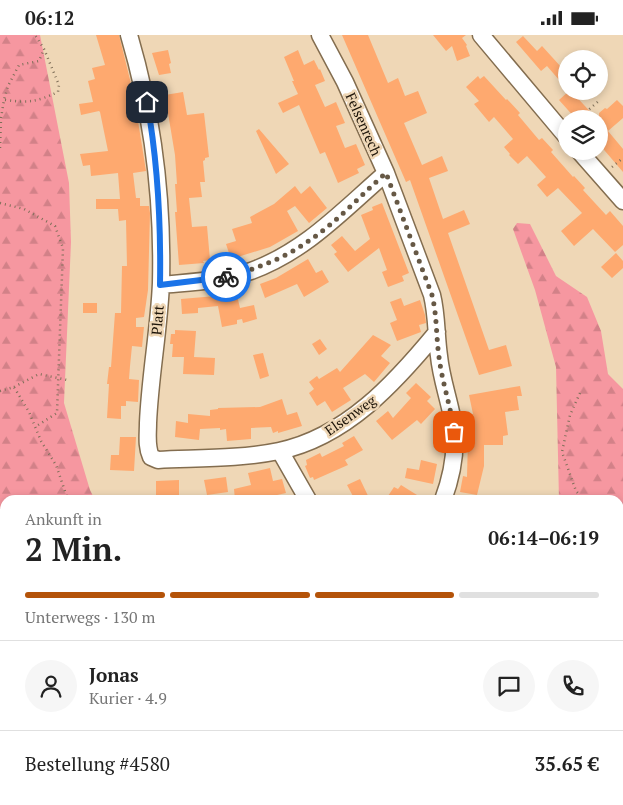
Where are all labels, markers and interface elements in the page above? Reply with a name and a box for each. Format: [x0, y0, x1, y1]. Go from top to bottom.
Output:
text: 06:12 [25, 5, 74, 30]
map controls [558, 50, 608, 160]
button: locate [558, 50, 608, 100]
pin [126, 81, 168, 123]
icon: home [133, 88, 161, 116]
street label: Felsenrech [342, 89, 386, 159]
button: layers [558, 110, 608, 160]
courier [201, 252, 251, 302]
icon: bike [212, 263, 240, 291]
street label: Platt [146, 303, 168, 336]
street label: Elsenweg [321, 390, 380, 439]
pin [433, 411, 475, 453]
icon: bag [440, 418, 468, 446]
text: Ankunft in [25, 508, 102, 530]
text: 06:14–06:19 [488, 525, 599, 550]
text: 2 Min. [25, 528, 122, 570]
text: Unterwegs · 130 m [25, 606, 155, 628]
button: person [25, 660, 77, 712]
button: chat [483, 660, 535, 712]
button: phone [547, 660, 599, 712]
text: Jonas [89, 662, 139, 687]
text: Kurier · 4.9 [89, 687, 167, 709]
text: Bestellung #4580 [25, 751, 170, 776]
text: 35.65 € [535, 751, 599, 776]

